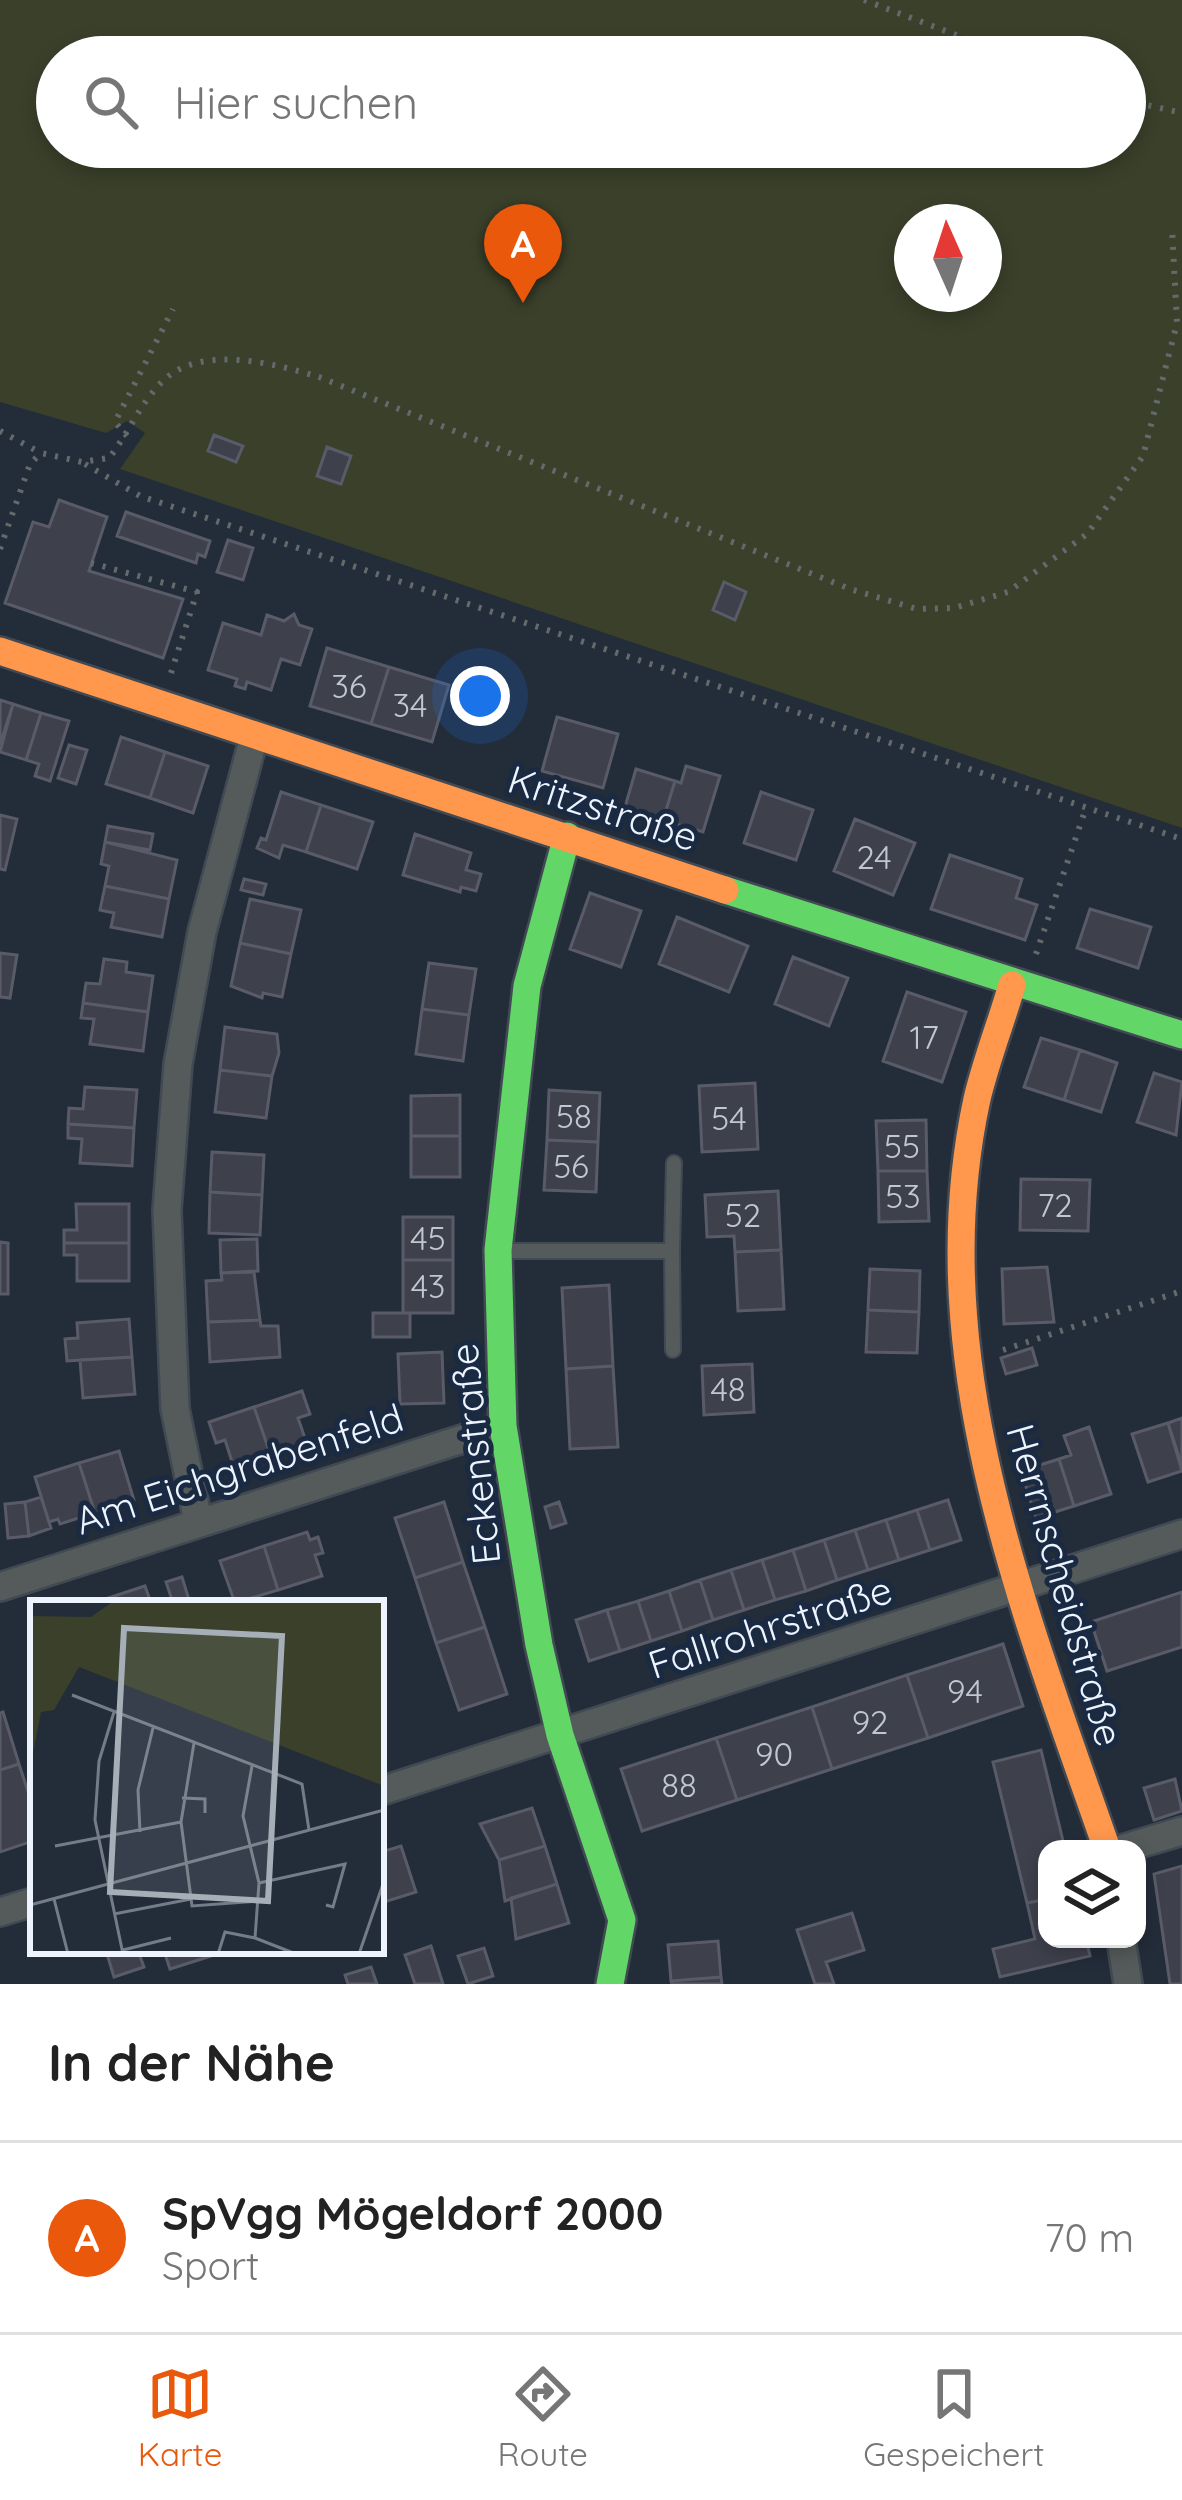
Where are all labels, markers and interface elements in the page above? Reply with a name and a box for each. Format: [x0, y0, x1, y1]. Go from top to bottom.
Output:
search box [36, 36, 1146, 168]
icon: search [78, 69, 144, 135]
text: Hier suchen [174, 74, 418, 130]
pin: A [484, 204, 562, 303]
north arrow [894, 204, 1002, 312]
house number: 36 [331, 665, 367, 706]
your location [450, 666, 510, 726]
house number: 34 [393, 684, 427, 725]
street label: Kritzstraße [502, 754, 704, 861]
house number: 24 [856, 836, 892, 877]
house number: 17 [909, 1016, 939, 1057]
house number: 58 [556, 1095, 592, 1136]
house number: 54 [711, 1097, 747, 1138]
house number: 55 [884, 1125, 920, 1166]
house number: 56 [553, 1145, 589, 1186]
house number: 53 [885, 1175, 921, 1216]
house number: 72 [1037, 1184, 1073, 1225]
house number: 52 [725, 1194, 761, 1235]
house number: 45 [410, 1217, 446, 1258]
house number: 43 [411, 1265, 445, 1306]
street label: Eckenstraße [439, 1341, 510, 1567]
house number: 48 [710, 1368, 746, 1409]
street label: Am Eichgrabenfeld [69, 1392, 409, 1545]
street label: Herrnscheidstraße [996, 1418, 1135, 1752]
street label: Fallrohrstraße [642, 1564, 898, 1689]
inset map [30, 1600, 384, 1954]
house number: 94 [947, 1670, 983, 1711]
house number: 92 [852, 1701, 888, 1742]
house number: 90 [755, 1733, 793, 1774]
house number: 88 [661, 1764, 697, 1805]
map controls [1038, 1840, 1146, 1948]
button: layers [1038, 1840, 1146, 1948]
text: In der Nähe [48, 2030, 335, 2094]
text: SpVgg Mögeldorf 2000 [162, 2185, 663, 2241]
text: A [75, 2213, 99, 2262]
text: 70 m [1045, 2213, 1134, 2262]
text: Sport [162, 2241, 259, 2290]
tab: Karte [138, 2361, 222, 2474]
tab: Route [498, 2361, 588, 2474]
tab: Gespeichert [863, 2361, 1044, 2474]

